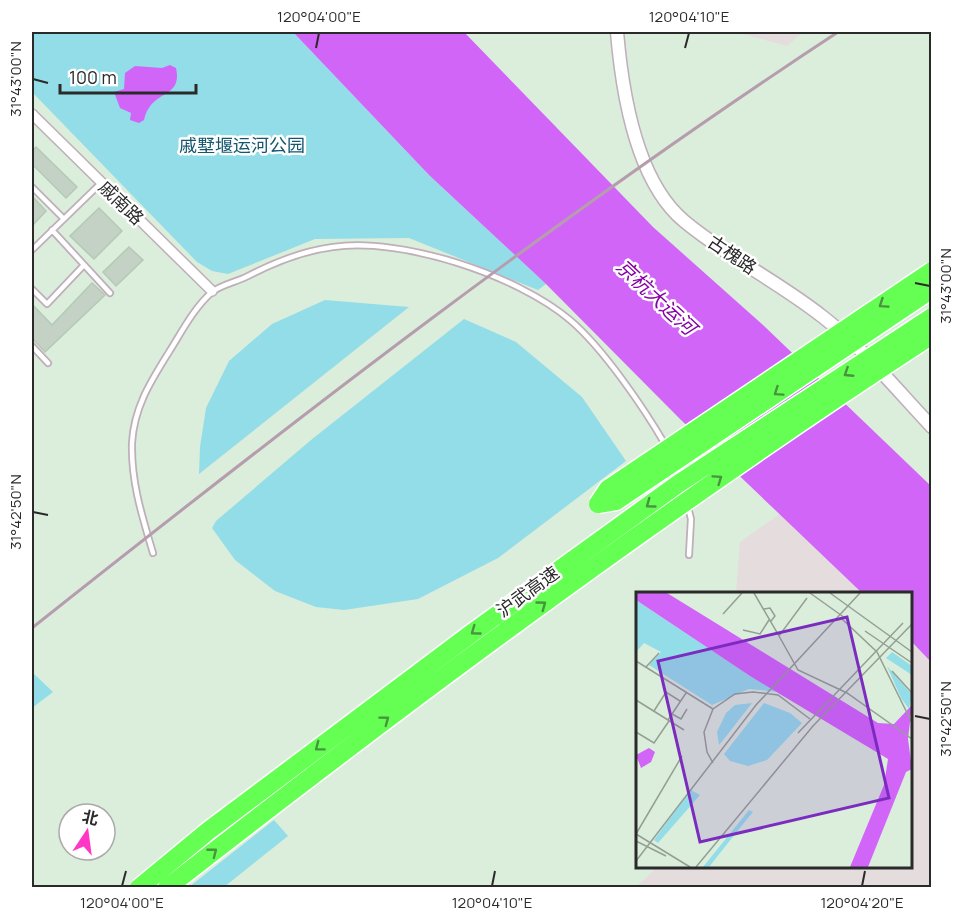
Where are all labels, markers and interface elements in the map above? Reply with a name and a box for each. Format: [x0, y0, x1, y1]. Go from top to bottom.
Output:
text: 120°04'00"E [277, 6, 361, 27]
text: 120°04'10"E [649, 6, 729, 27]
text: 31°43'00"N [5, 41, 26, 117]
scale bar [60, 57, 196, 95]
text: 100 m [69, 65, 117, 89]
park label: 戚墅堰运河公园 [179, 133, 305, 157]
street label: 戚南路 [94, 175, 149, 230]
street label: 古槐路 [703, 229, 762, 279]
text: 31°43'00"N [935, 248, 956, 324]
water label: 京杭大运河 [611, 253, 705, 343]
one-way arrow [879, 297, 890, 308]
one-way arrow [843, 365, 854, 376]
one-way arrow [774, 385, 785, 396]
text: 31°42'50"N [5, 474, 26, 550]
one-way arrow [711, 475, 722, 486]
one-way arrow [646, 497, 657, 508]
street label: 沪武高速 [491, 560, 564, 622]
inset map [636, 592, 912, 868]
one-way arrow [535, 601, 546, 612]
one-way arrow [471, 624, 482, 635]
text: 31°42'50"N [935, 681, 956, 757]
one-way arrow [378, 717, 389, 728]
one-way arrow [315, 740, 326, 751]
north arrow [57, 802, 117, 862]
text: 北 [80, 805, 101, 830]
one-way arrow [207, 848, 218, 859]
text: 120°04'00"E [80, 892, 164, 913]
text: 120°04'10"E [452, 892, 532, 913]
text: 120°04'20"E [820, 892, 904, 913]

